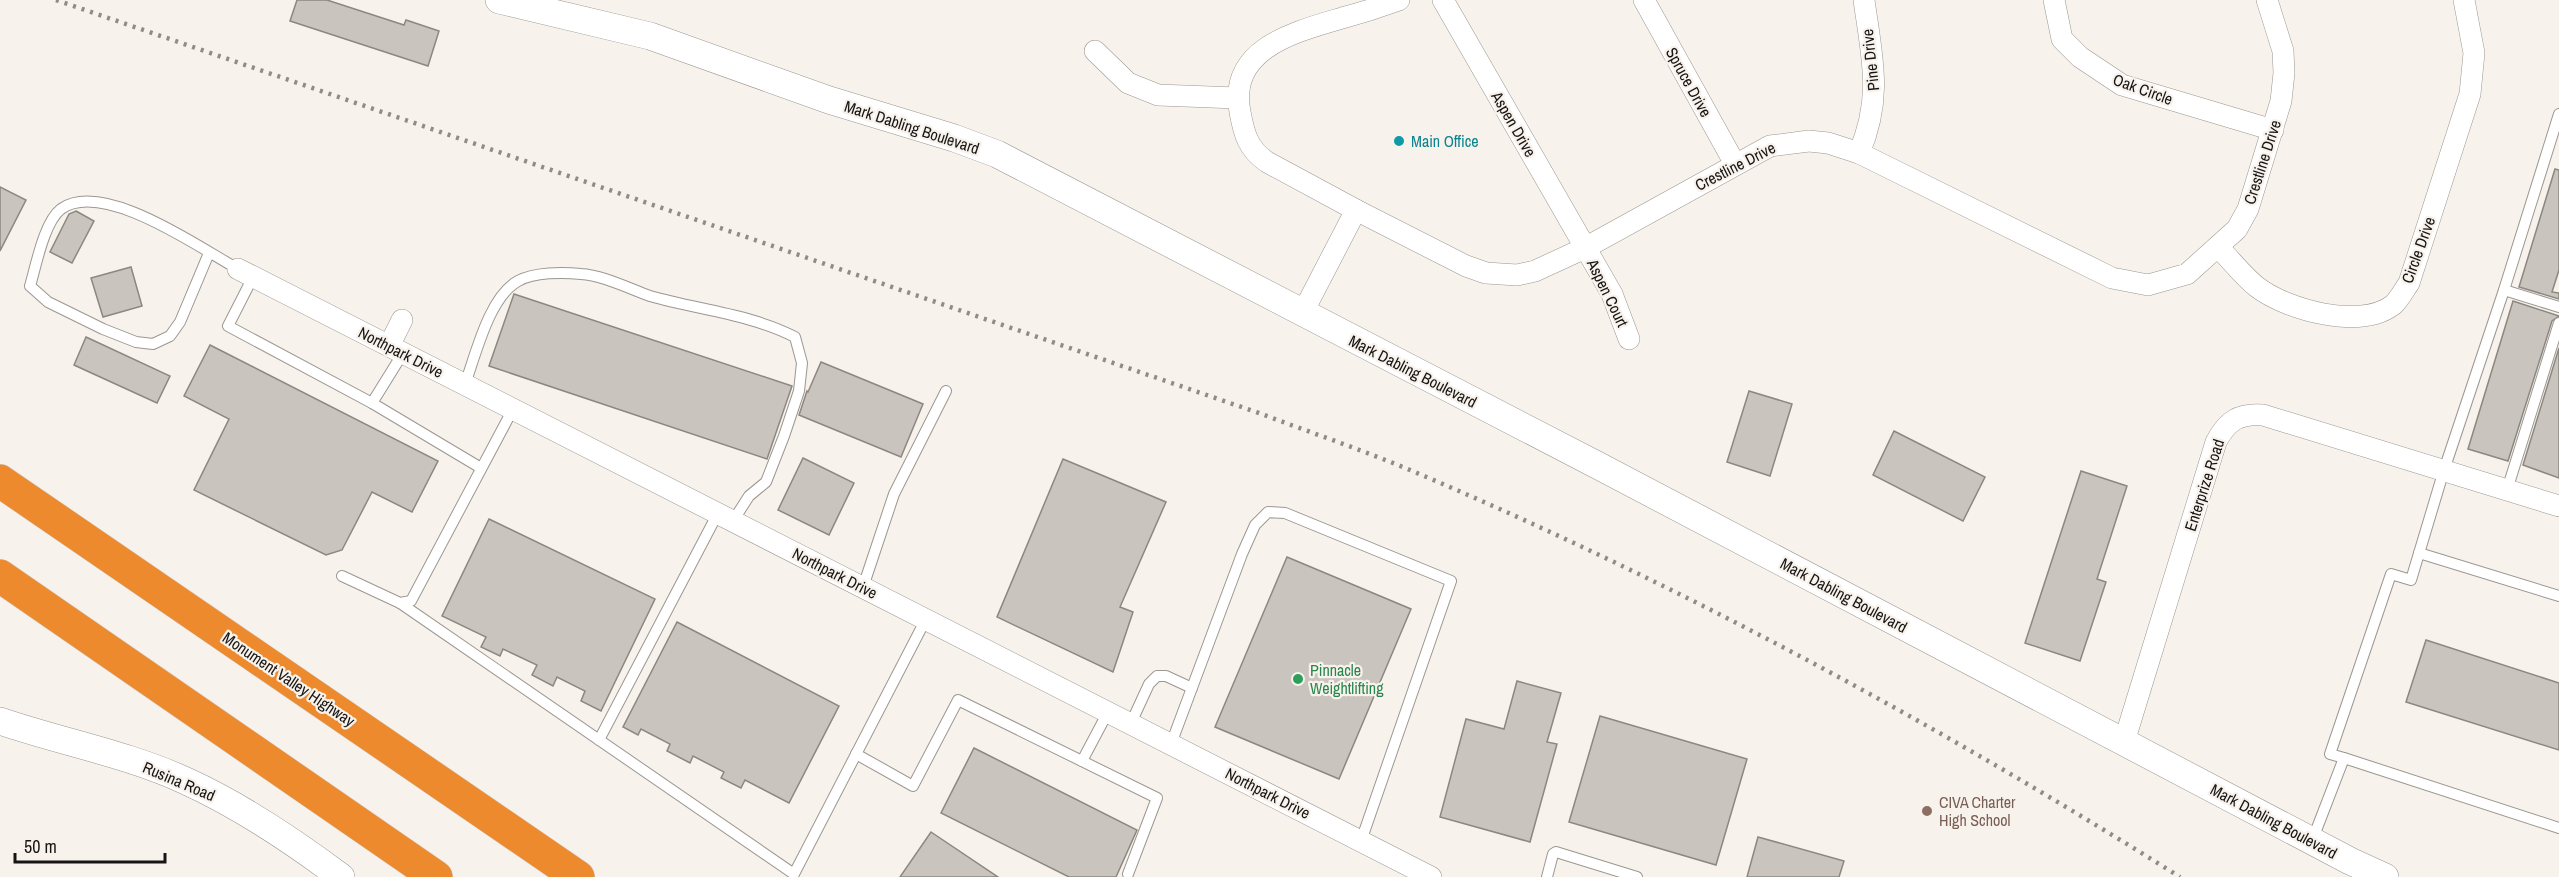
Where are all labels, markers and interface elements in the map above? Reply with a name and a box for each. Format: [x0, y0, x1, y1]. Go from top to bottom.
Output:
street label: Pine Drive [1856, 28, 1884, 92]
street label: Spruce Drive [1661, 43, 1717, 121]
street label: Oak Circle [2110, 68, 2176, 110]
street label: Aspen Drive [1486, 86, 1542, 161]
street label: Mark Dabling Boulevard [842, 95, 982, 159]
street label: Crestline Drive [2238, 117, 2286, 207]
place label: Main Office [1411, 130, 1479, 152]
marker: Main Office [1392, 134, 1406, 148]
street label: Crestline Drive [1691, 136, 1779, 196]
street label: Circle Drive [2396, 214, 2440, 286]
street label: Aspen Court [1582, 255, 1634, 331]
street label: Northpark Drive [355, 321, 447, 383]
street label: Mark Dabling Boulevard [1345, 329, 1481, 413]
street label: Enterprize Road [2179, 436, 2229, 534]
street label: Northpark Drive [789, 542, 881, 604]
street label: Mark Dabling Boulevard [1777, 552, 1911, 638]
street label: Monument Valley Highway [219, 627, 360, 732]
place label: Pinnacle Weightlifting [1310, 659, 1384, 699]
marker: Pinnacle Weightlifting [1291, 672, 1305, 686]
street label: Rusina Road [139, 756, 219, 806]
street label: Northpark Drive [1222, 762, 1314, 824]
street label: Mark Dabling Boulevard [2207, 778, 2341, 864]
place label: CIVA Charter High School [1939, 791, 2016, 831]
marker: CIVA Charter High School [1920, 804, 1934, 818]
scale bar [15, 826, 165, 864]
text: 50 m [24, 834, 57, 859]

